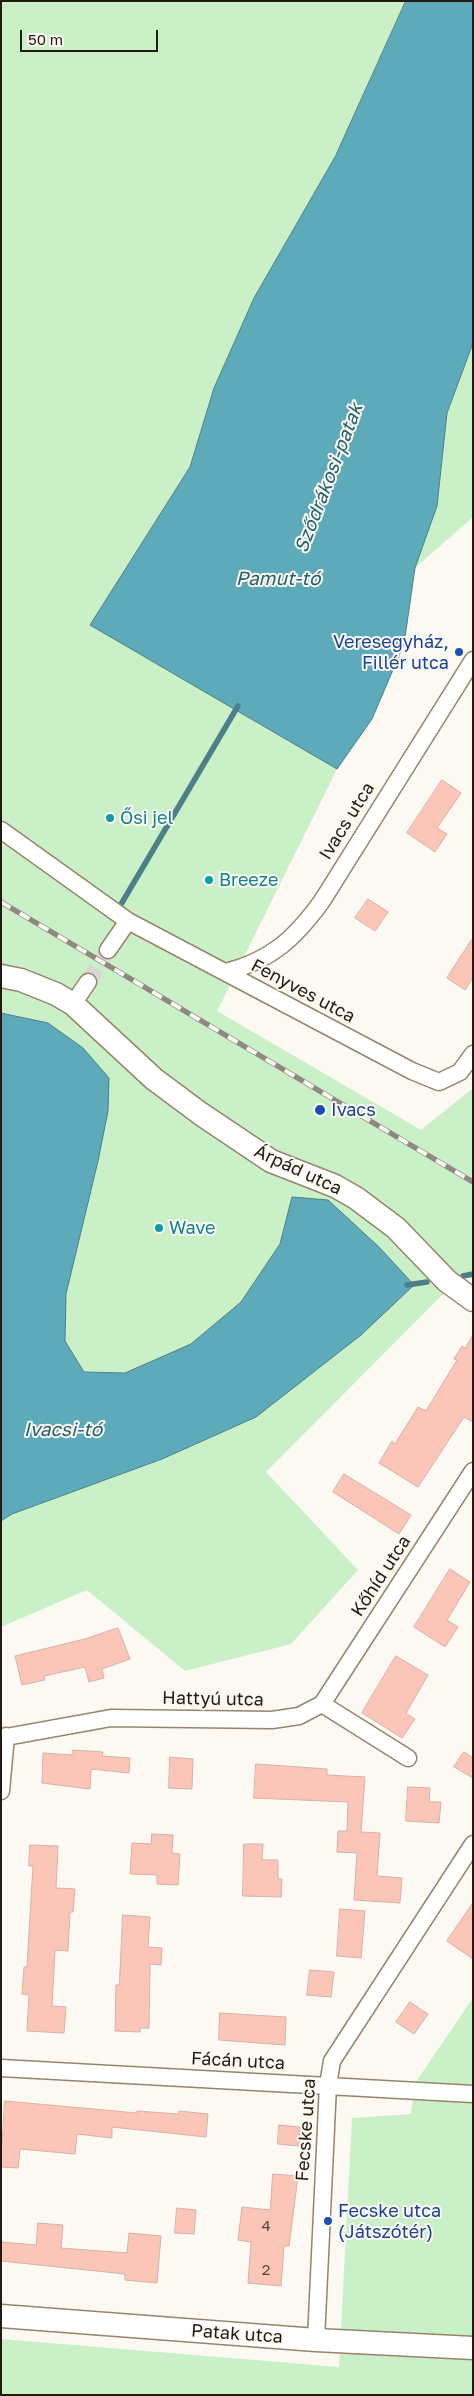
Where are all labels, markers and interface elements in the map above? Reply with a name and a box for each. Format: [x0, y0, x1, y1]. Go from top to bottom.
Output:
scale bar [22, 20, 160, 52]
text: 50 m [28, 30, 63, 48]
water label: Sződrákosi-patak [290, 400, 368, 556]
water label: Pamut-tó [236, 568, 320, 590]
place label: Veresegyház, Fillér utca [333, 631, 449, 674]
marker: Veresegyház, Fillér utca [453, 646, 465, 658]
street label: Ivacs utca [315, 778, 379, 864]
place label: Ősi jel [120, 807, 173, 829]
marker: Ősi jel [104, 812, 116, 824]
place label: Breeze [219, 869, 278, 891]
marker: Breeze [203, 874, 215, 886]
street label: Fenyves utca [247, 955, 359, 1027]
place label: Ivacs [331, 1099, 376, 1121]
marker: Ivacs [313, 1103, 327, 1117]
street label: Árpád utca [251, 1140, 345, 1200]
place label: Wave [169, 1217, 216, 1239]
marker: Wave [153, 1222, 165, 1234]
water label: Ivacsi-tó [24, 1419, 102, 1441]
street label: Kőhíd utca [347, 1531, 415, 1621]
street label: Hattyú utca [162, 1687, 264, 1711]
street label: Fácán utca [190, 2048, 286, 2074]
street label: Fecske utca [292, 2078, 320, 2182]
place label: Fecske utca (Játszótér) [338, 2200, 441, 2242]
marker: Fecske utca (Játszótér) [322, 2215, 334, 2227]
house number: 4 [261, 2217, 271, 2235]
house number: 2 [262, 2261, 270, 2279]
street label: Patak utca [191, 2320, 283, 2348]

